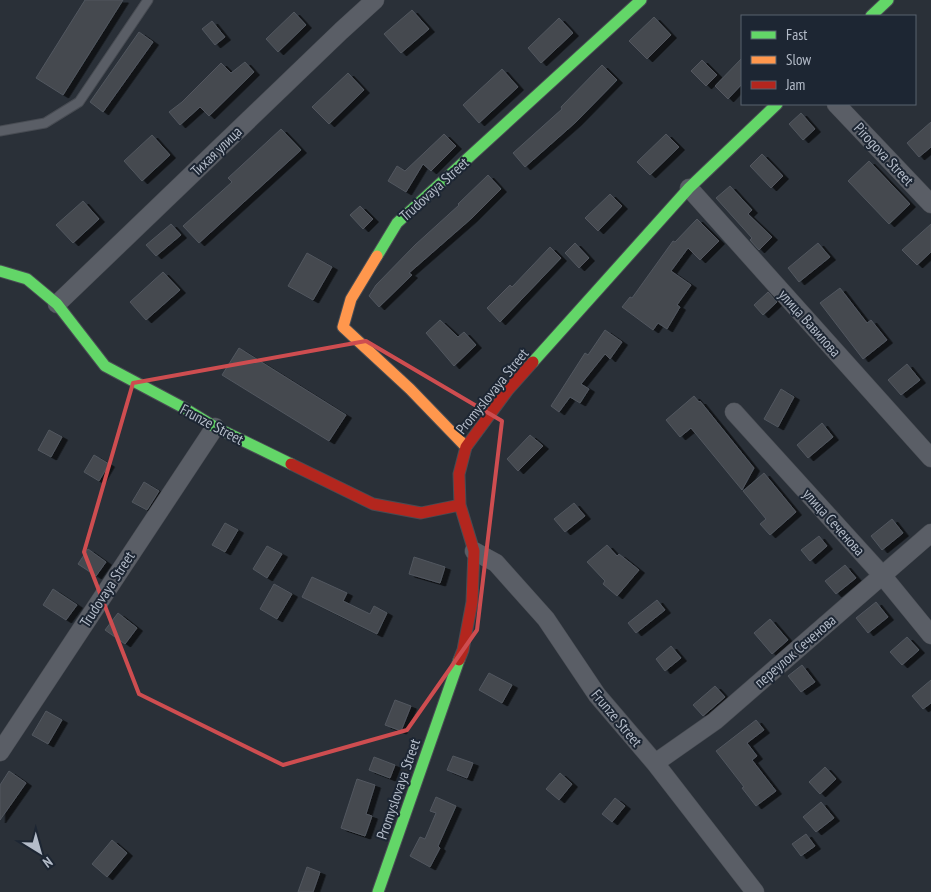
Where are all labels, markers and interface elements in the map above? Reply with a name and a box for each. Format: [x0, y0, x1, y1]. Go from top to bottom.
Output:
legend [741, 15, 916, 105]
text: Fast [786, 25, 807, 44]
text: Slow [786, 50, 811, 69]
text: Jam [785, 75, 805, 94]
street label: Pirogova Street [850, 118, 918, 190]
street label: Тихая улица [186, 122, 246, 180]
street label: Trudovaya Street [395, 153, 473, 225]
street label: улица Вавилова [775, 285, 845, 361]
street label: Promyslovaya Street [452, 344, 532, 438]
street label: Frunze Street [177, 399, 247, 449]
street label: улица Сеченова [799, 485, 869, 559]
street label: Trudovaya Street [75, 548, 139, 630]
street label: переулок Сеченова [750, 610, 840, 692]
street label: Frunze Street [588, 685, 646, 751]
street label: Promyslovaya Street [372, 736, 424, 842]
north arrow [15, 827, 65, 877]
text: N [39, 853, 56, 872]

